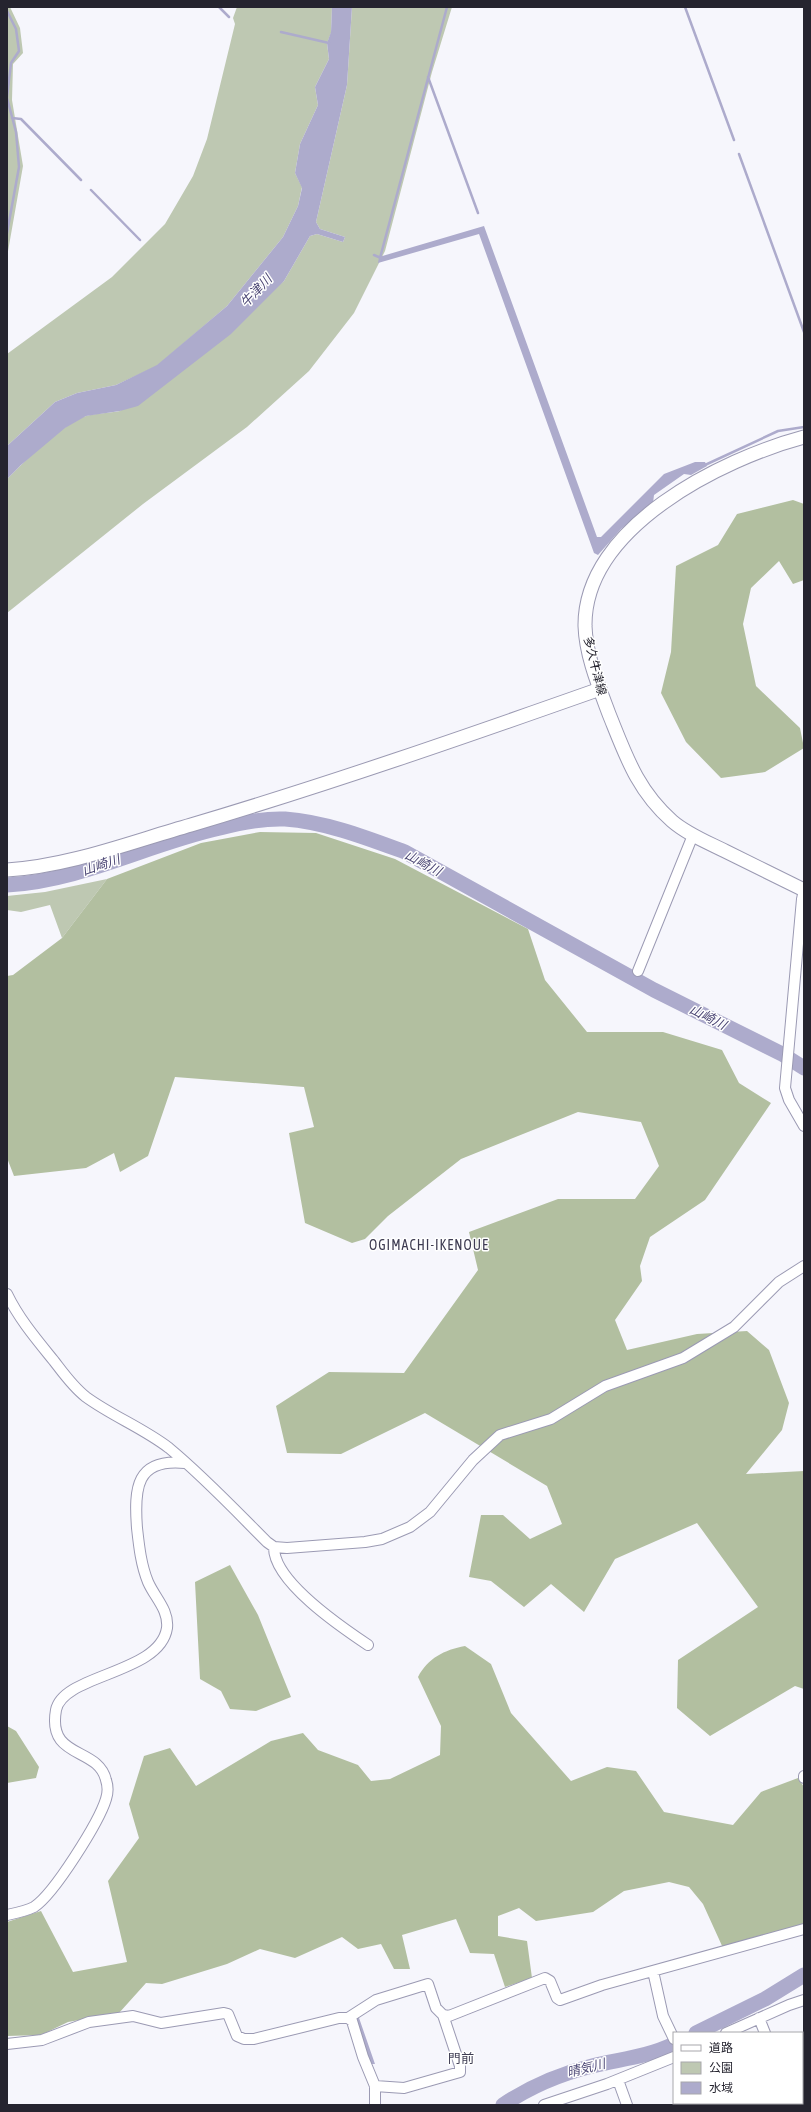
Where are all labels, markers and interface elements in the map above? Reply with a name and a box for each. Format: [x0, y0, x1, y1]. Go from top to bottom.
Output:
water label: 牛津川 [237, 270, 276, 310]
street label: 多久牛津線 [581, 635, 609, 697]
water label: 山崎川 [402, 847, 445, 880]
water label: 山崎川 [80, 851, 124, 878]
water label: 山崎川 [687, 1001, 731, 1033]
district label: OGIMACHI-IKENOUE [369, 1237, 489, 1253]
legend [673, 2032, 803, 2104]
text: 道路 [709, 2041, 733, 2055]
district label: 門前 [448, 2051, 474, 2066]
water label: 晴気川 [565, 2056, 609, 2080]
text: 公園 [709, 2061, 733, 2075]
text: 水域 [709, 2081, 733, 2095]

